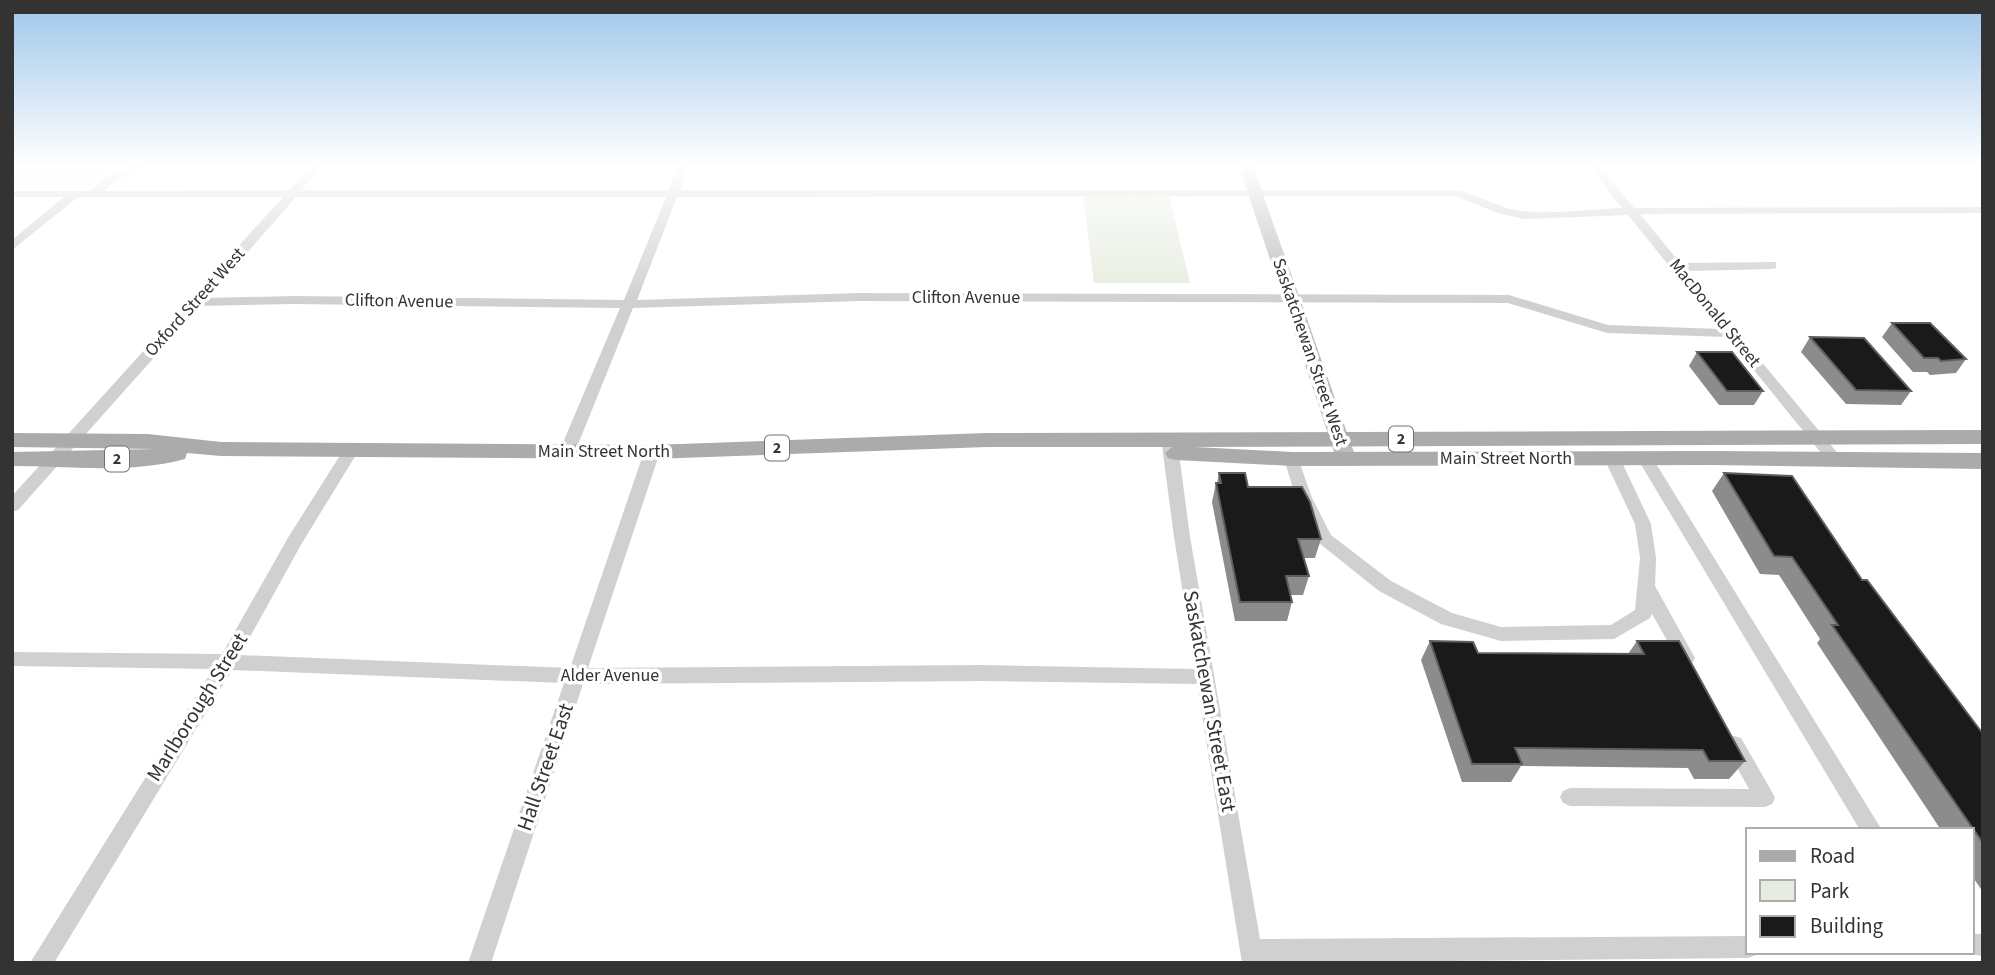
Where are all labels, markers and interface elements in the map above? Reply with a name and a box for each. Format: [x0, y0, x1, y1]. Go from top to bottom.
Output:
street label: Oxford Street West [139, 242, 251, 362]
street label: MacDonald Street [1663, 253, 1767, 373]
street label: Saskatchewan Street West [1266, 255, 1354, 449]
street label: Clifton Avenue [912, 285, 1020, 310]
street label: Clifton Avenue [345, 288, 453, 314]
road number: 2 [1389, 426, 1413, 452]
road number: 2 [765, 436, 789, 461]
street label: Main Street North [538, 439, 670, 464]
road number: 2 [105, 446, 129, 472]
street label: Main Street North [1440, 446, 1572, 471]
street label: Saskatchewan Street East [1176, 588, 1244, 814]
street label: Marlborough Street [139, 627, 255, 787]
street label: Alder Avenue [561, 663, 659, 688]
street label: Hall Street East [509, 699, 581, 835]
legend [1746, 828, 1974, 954]
text: Road [1810, 841, 1855, 871]
text: Park [1810, 876, 1850, 906]
text: Building [1810, 911, 1884, 941]

